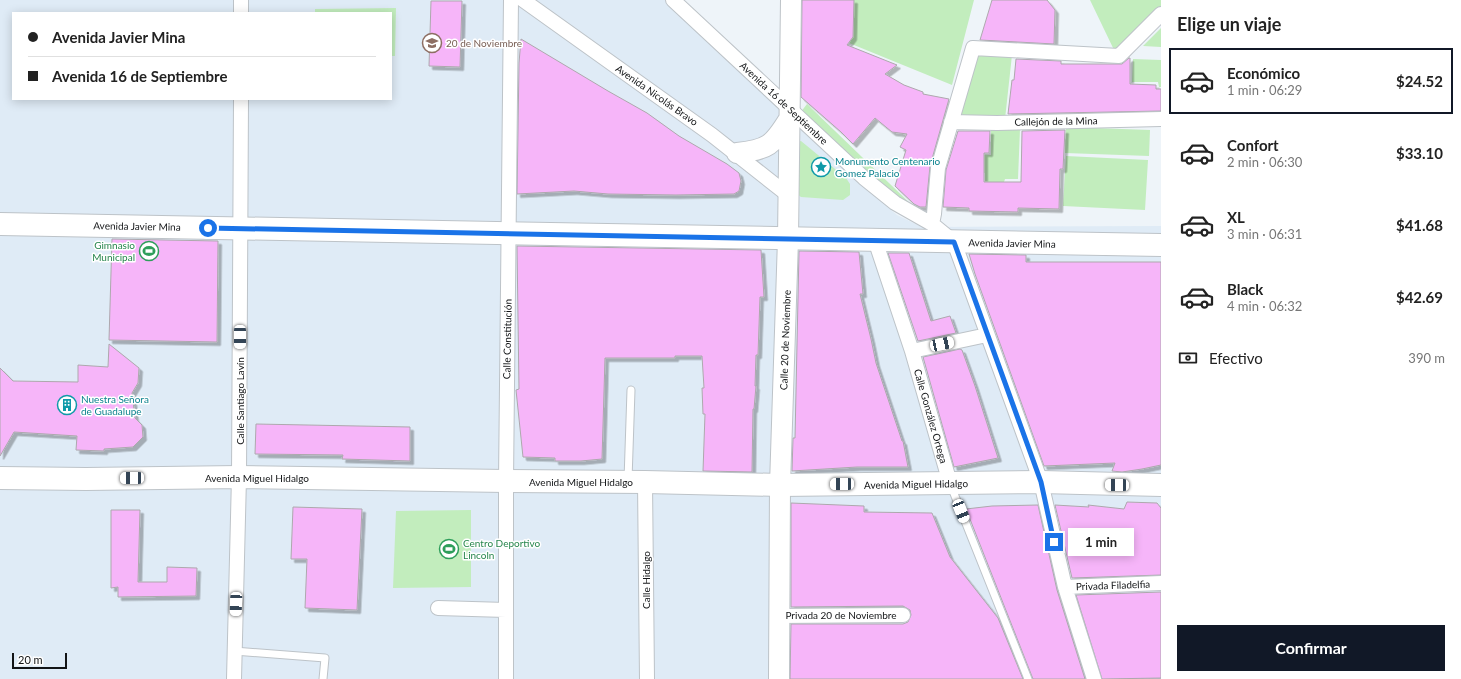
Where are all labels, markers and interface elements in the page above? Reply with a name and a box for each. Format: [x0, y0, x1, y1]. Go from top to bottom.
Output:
text: Elige un viaje [1177, 13, 1281, 35]
text: Avenida Javier Mina [52, 28, 185, 46]
school or university icon: 20 de Noviembre [421, 32, 443, 54]
place label: 20 de Noviembre [446, 37, 522, 49]
street label: Avenida 16 de Septiembre [738, 59, 830, 147]
street label: Avenida Nicolás Bravo [614, 62, 701, 128]
icon: car [1179, 63, 1215, 99]
text: Económico [1227, 64, 1300, 82]
text: Avenida 16 de Septiembre [52, 67, 227, 85]
text: $24.52 [1396, 72, 1443, 90]
text: 1 min · 06:29 [1227, 82, 1302, 98]
street label: Callejón de la Mina [1014, 114, 1098, 128]
icon: car [1179, 135, 1215, 171]
text: Confort [1227, 136, 1279, 154]
text: $33.10 [1396, 144, 1443, 162]
text: 2 min · 06:30 [1227, 154, 1302, 170]
place label: Monumento Centenario Gomez Palacio [835, 155, 941, 179]
place icon: Monumento Centenario Gomez Palacio [810, 156, 832, 178]
icon: car [1179, 207, 1215, 243]
text: XL [1227, 208, 1245, 226]
text: $41.68 [1396, 216, 1443, 234]
street label: Avenida Javier Mina [93, 219, 181, 233]
route start [199, 219, 217, 237]
text: 3 min · 06:31 [1227, 226, 1302, 242]
street label: Avenida Javier Mina [968, 236, 1056, 250]
place label: Gimnasio Municipal [92, 239, 135, 263]
sports icon: Gimnasio Municipal [138, 240, 160, 262]
icon: car [1179, 279, 1215, 315]
text: Black [1227, 280, 1263, 298]
text: $42.69 [1396, 288, 1443, 306]
street label: Calle 20 de Noviembre [777, 290, 793, 390]
text: 4 min · 06:32 [1227, 298, 1302, 314]
street label: Calle Constitución [500, 299, 514, 379]
car [234, 325, 246, 349]
car [929, 336, 955, 352]
icon: cash [1177, 347, 1199, 369]
text: Efectivo [1209, 349, 1263, 367]
text: 390 m [1408, 350, 1445, 366]
street label: Calle Santiago Lavín [234, 357, 246, 445]
street label: Calle González Ortega [912, 367, 950, 465]
place label: Nuestra Señora de Guadalupe [81, 393, 149, 417]
building icon: Nuestra Señora de Guadalupe [56, 394, 78, 416]
car [120, 472, 144, 484]
street label: Avenida Miguel Hidalgo [205, 472, 309, 484]
street label: Avenida Miguel Hidalgo [529, 476, 633, 488]
street label: Avenida Miguel Hidalgo [864, 477, 968, 491]
car [830, 478, 854, 490]
car [1105, 479, 1129, 491]
car [951, 498, 971, 524]
callout: 1 min [1068, 528, 1134, 556]
route end [1045, 533, 1063, 551]
text: 1 min [1085, 534, 1117, 550]
place label: Centro Deportivo Lincoln [463, 537, 541, 561]
sports icon: Centro Deportivo Lincoln [438, 538, 460, 560]
street label: Calle Hidalgo [640, 551, 652, 609]
street label: Privada Filadelfia [1076, 578, 1150, 592]
car [230, 592, 242, 616]
street label: Privada 20 de Noviembre [785, 609, 897, 621]
button: Confirmar [1177, 625, 1445, 671]
scale bar [12, 651, 67, 670]
text: 20 m [18, 653, 43, 666]

